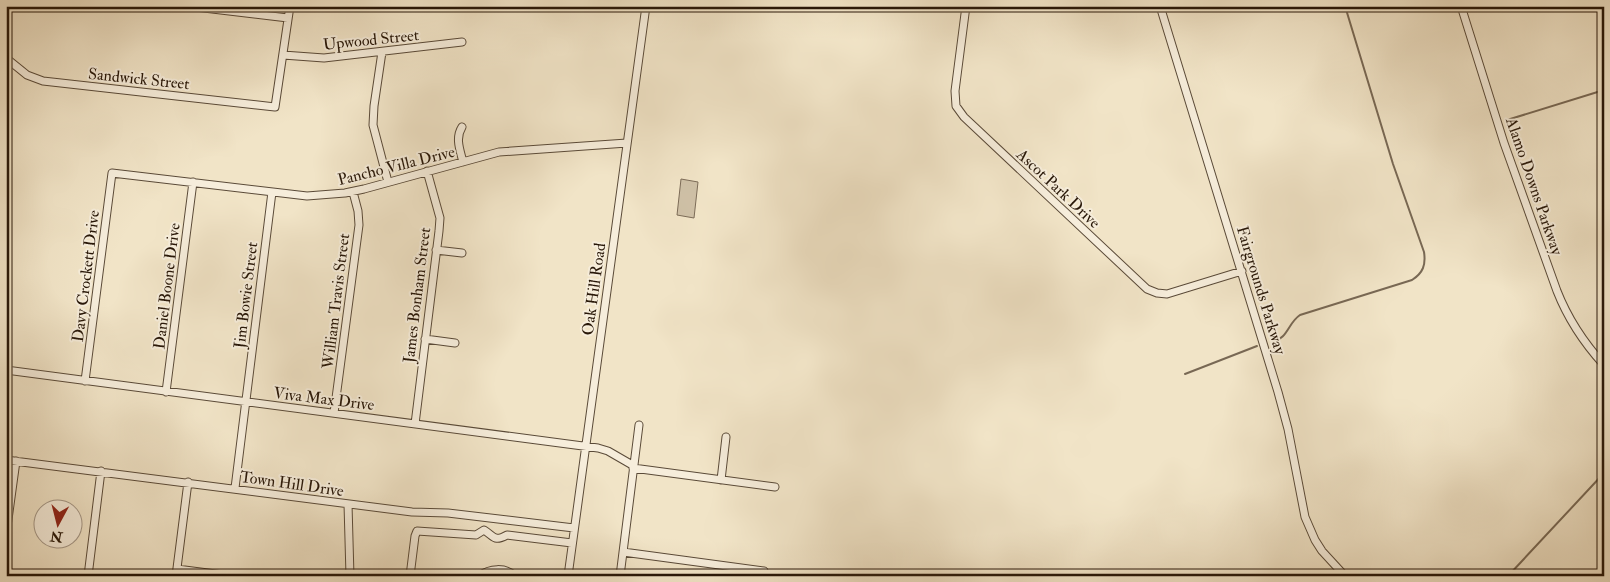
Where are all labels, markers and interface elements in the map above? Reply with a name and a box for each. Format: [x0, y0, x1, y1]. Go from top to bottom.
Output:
street label: Upwood Street [322, 25, 420, 56]
street label: Sandwick Street [87, 64, 190, 94]
street label: Alamo Downs Parkway [1501, 114, 1567, 259]
street label: Pancho Villa Drive [336, 142, 457, 190]
street label: Ascot Park Drive [1011, 144, 1105, 233]
street label: Davy Crockett Drive [68, 209, 104, 343]
street label: Daniel Boone Drive [149, 222, 185, 350]
street label: Fairgrounds Parkway [1232, 224, 1290, 358]
street label: James Bonham Street [399, 226, 436, 365]
street label: William Travis Street [318, 232, 354, 371]
street label: Jim Bowie Street [229, 241, 263, 351]
street label: Oak Hill Road [578, 242, 610, 337]
street label: Viva Max Drive [272, 383, 376, 415]
street label: Town Hill Drive [239, 467, 345, 501]
north arrow [32, 500, 82, 550]
text: N [49, 527, 65, 546]

